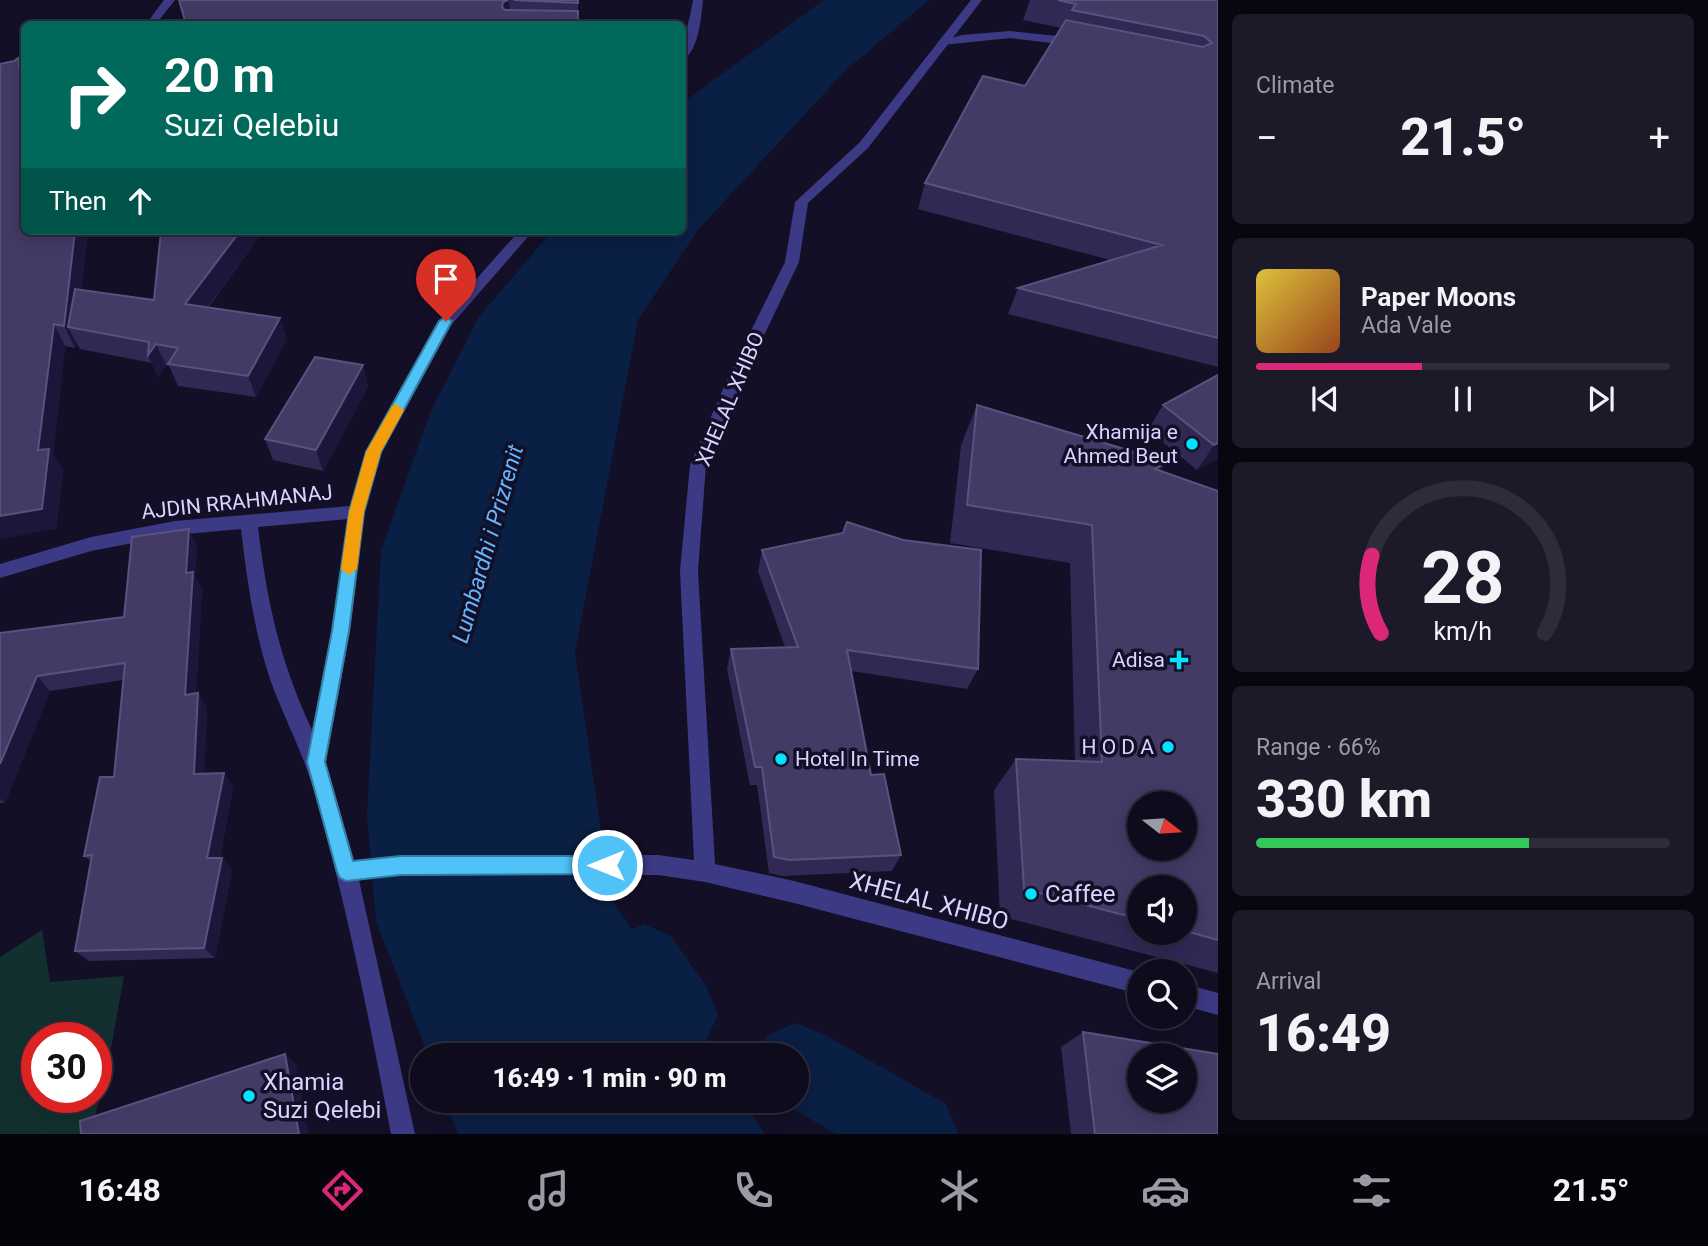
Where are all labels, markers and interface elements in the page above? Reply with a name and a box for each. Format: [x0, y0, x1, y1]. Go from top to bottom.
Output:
text: 20 m [164, 47, 275, 104]
icon: right [49, 49, 140, 140]
text: Climate [1256, 72, 1335, 99]
text: Suzi Qelebiu [164, 106, 339, 144]
text: 21.5° [1400, 107, 1526, 168]
text: − [1256, 116, 1278, 160]
text: + [1648, 116, 1670, 160]
icon: ahead [121, 182, 159, 220]
text: Then [49, 186, 107, 216]
pin [416, 249, 476, 321]
icon: arrive [427, 260, 465, 298]
text: Paper Moons [1361, 282, 1516, 312]
text: Ada Vale [1361, 312, 1452, 339]
street label: XHELAL XHIBO [691, 328, 769, 470]
icon: previous [1306, 380, 1344, 418]
icon: pause [1444, 380, 1482, 418]
icon: next [1582, 380, 1620, 418]
place label: Xhamija e Ahmed Beut [1063, 420, 1178, 468]
marker: Xhamija e Ahmed Beut [1184, 436, 1200, 452]
water label: Lumbardhi i Prizrenit [447, 441, 529, 646]
street label: AJDIN RRAHMANAJ [140, 480, 334, 524]
text: 28 [1421, 535, 1505, 621]
text: km/h [1434, 617, 1492, 646]
place label: Adisa [1112, 648, 1165, 672]
marker: Adisa [1171, 652, 1187, 668]
text: Range · 66% [1256, 734, 1381, 761]
place label: H O D A [1081, 735, 1154, 759]
marker: H O D A [1160, 739, 1176, 755]
place label: Hotel In Time [795, 747, 920, 771]
marker: Hotel In Time [773, 751, 789, 767]
text: 330 km [1256, 769, 1432, 830]
north arrow [1127, 791, 1197, 861]
map controls [1127, 791, 1197, 1113]
position arrow [570, 828, 644, 902]
street label: XHELAL XHIBO [846, 866, 1012, 936]
button: sound [1127, 875, 1197, 945]
place label: Caffee [1045, 880, 1116, 908]
marker: Caffee [1023, 886, 1039, 902]
button: search [1127, 959, 1197, 1029]
text: Arrival [1256, 968, 1321, 995]
text: 16:49 [1256, 1003, 1391, 1064]
speed limit sign: 30 [21, 1022, 112, 1113]
button: layers [1127, 1043, 1197, 1113]
text: 16:49 · 1 min · 90 m [492, 1063, 727, 1093]
place label: Xhamia Suzi Qelebi [263, 1068, 381, 1124]
marker: Xhamia Suzi Qelebi [241, 1088, 257, 1104]
icon: directions [318, 1166, 367, 1215]
icon: music [524, 1166, 573, 1215]
icon: phone [729, 1166, 778, 1215]
icon: climate [935, 1166, 984, 1215]
icon: car [1141, 1166, 1190, 1215]
icon: filters [1347, 1166, 1396, 1215]
text: 16:48 [78, 1171, 161, 1209]
text: 21.5° [1553, 1171, 1629, 1209]

